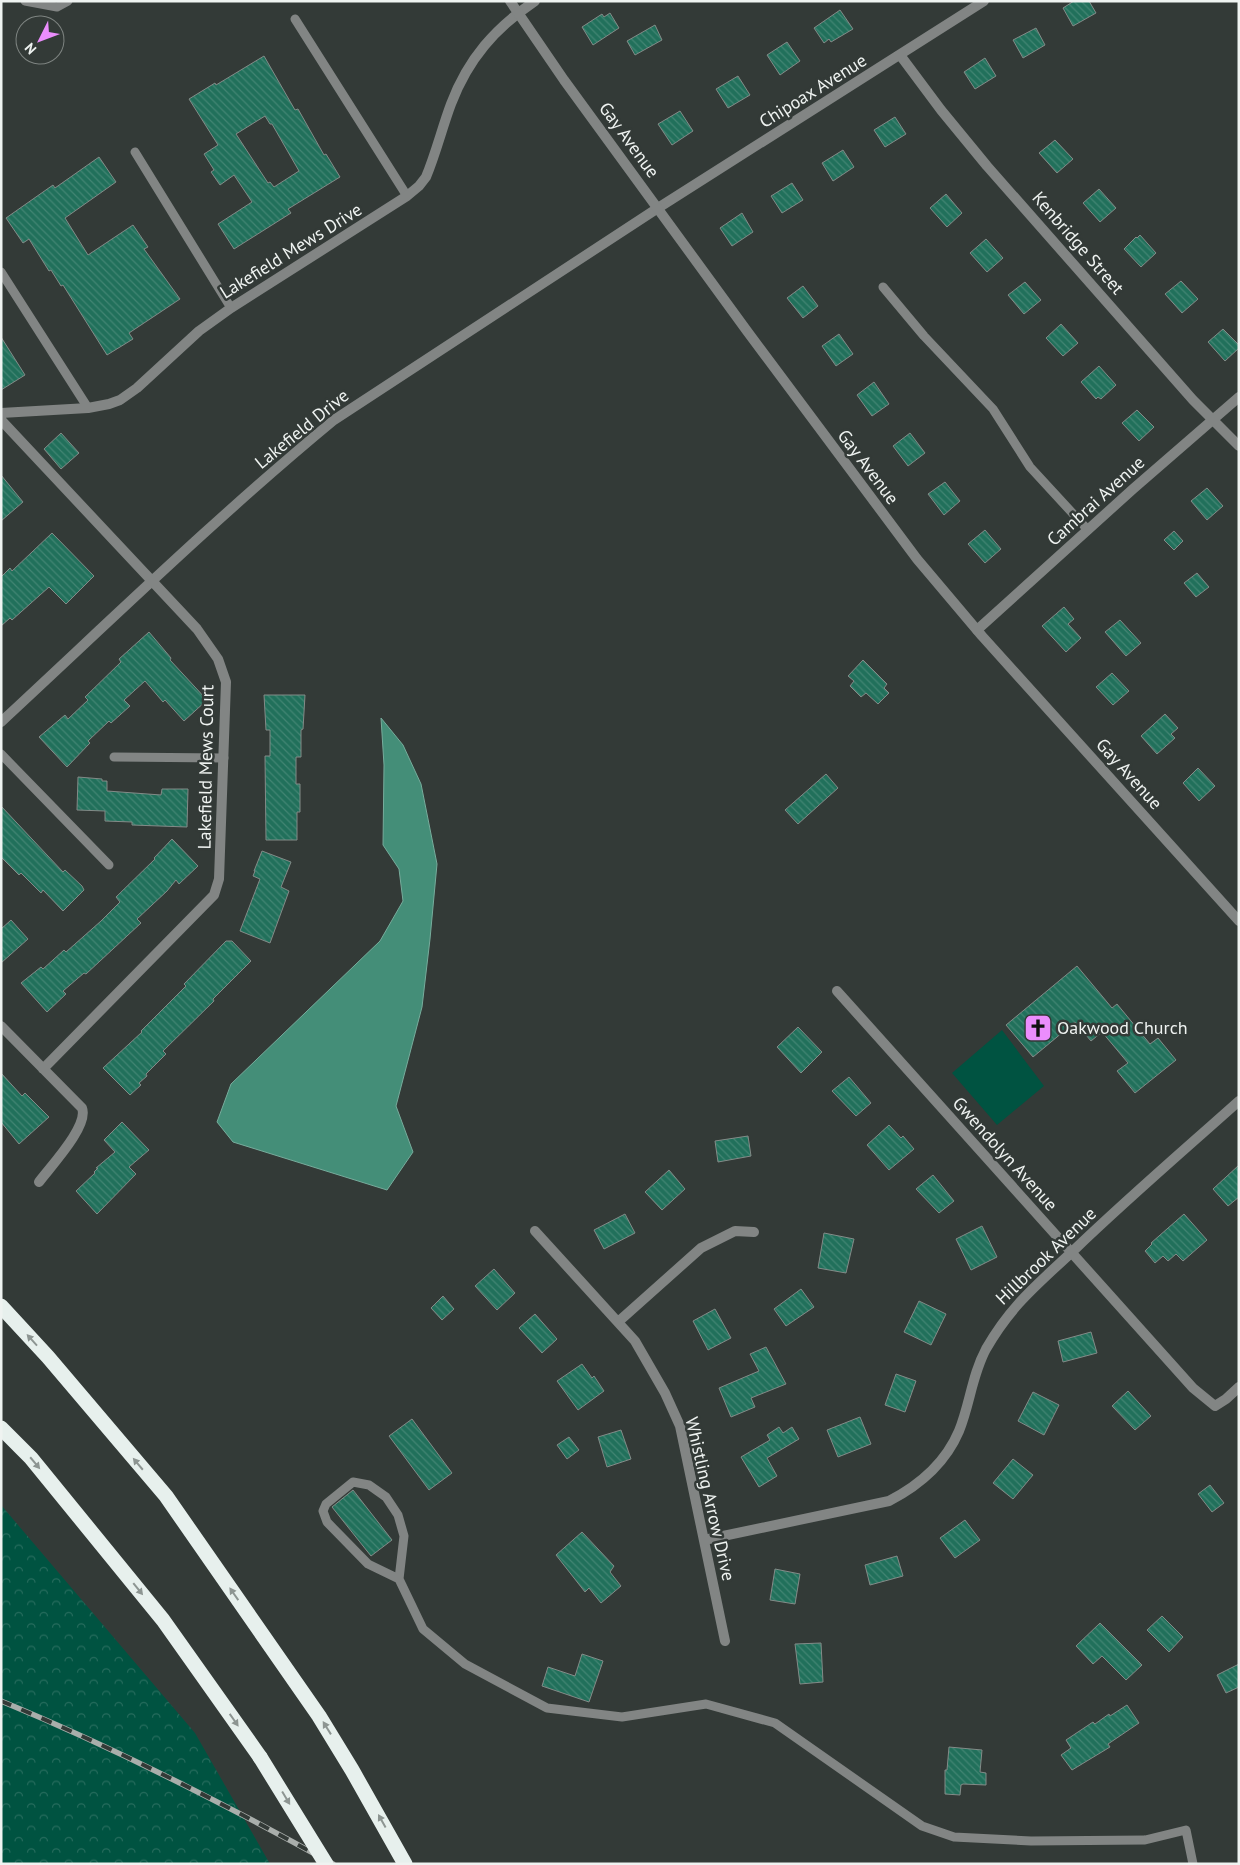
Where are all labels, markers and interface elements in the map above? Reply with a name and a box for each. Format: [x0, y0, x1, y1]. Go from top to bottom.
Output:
north arrow [15, 15, 65, 65]
text: N [21, 39, 40, 58]
street label: Chipoax Avenue [755, 48, 871, 133]
street label: Gay Avenue [594, 97, 665, 182]
street label: Kenbridge Street [1027, 186, 1129, 299]
street label: Lakefield Mews Drive [215, 198, 366, 304]
street label: Lakefield Drive [250, 384, 353, 474]
street label: Gay Avenue [833, 425, 904, 509]
street label: Cambrai Avenue [1042, 451, 1149, 551]
street label: Lakefield Mews Court [193, 685, 218, 849]
street label: Gay Avenue [1091, 733, 1167, 814]
church icon: Oakwood Church [1023, 1013, 1053, 1043]
place label: Oakwood Church [1057, 1016, 1188, 1039]
street label: Gwendolyn Avenue [948, 1092, 1063, 1216]
street label: Hillbrook Avenue [991, 1202, 1101, 1309]
one-way arrow [27, 1334, 38, 1347]
street label: Whistling Arrow Drive [680, 1415, 741, 1583]
one-way arrow [29, 1457, 40, 1469]
one-way arrow [132, 1458, 144, 1470]
one-way arrow [132, 1582, 143, 1595]
one-way arrow [229, 1588, 239, 1601]
one-way arrow [229, 1713, 239, 1727]
one-way arrow [322, 1722, 331, 1735]
one-way arrow [281, 1792, 290, 1805]
one-way arrow [377, 1815, 386, 1828]

